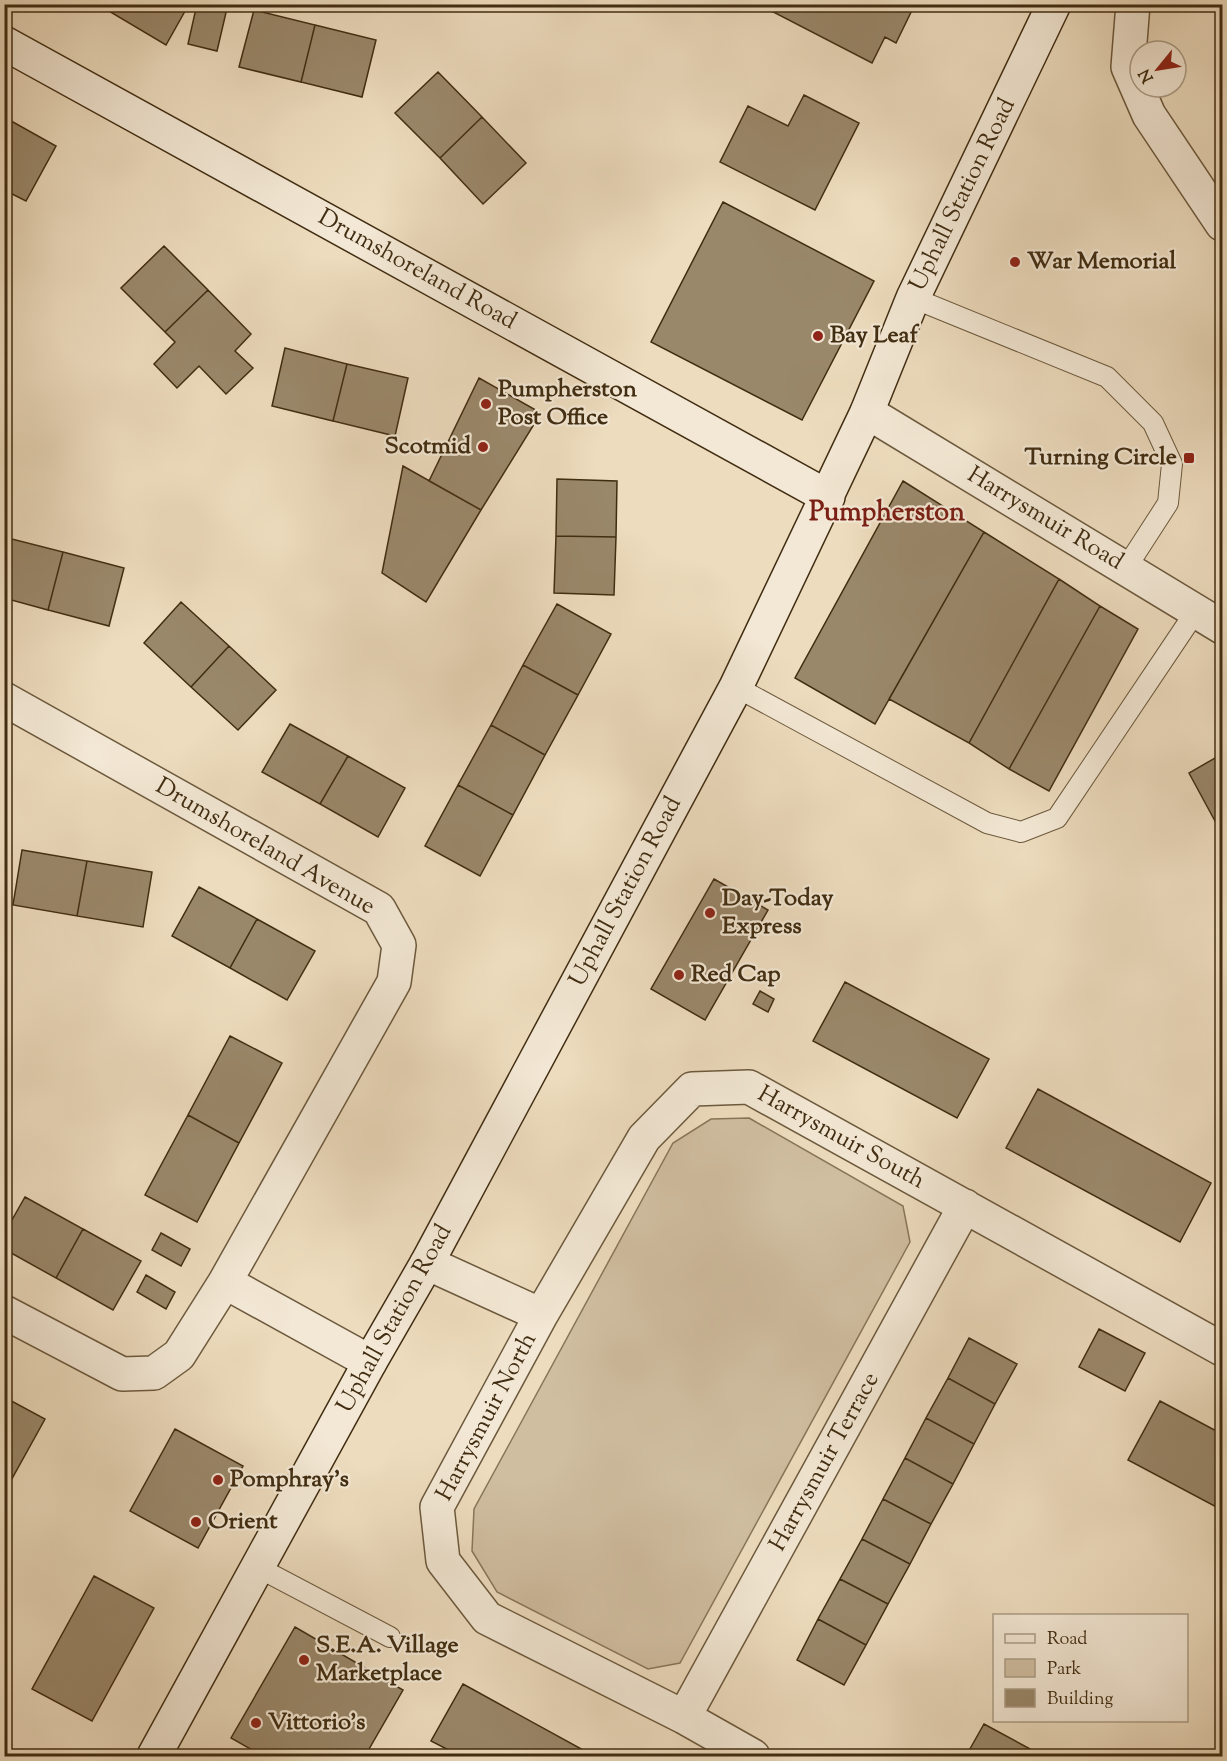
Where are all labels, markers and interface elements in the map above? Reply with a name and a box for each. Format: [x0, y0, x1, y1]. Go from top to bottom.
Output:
north arrow [1128, 39, 1188, 99]
text: N [1134, 64, 1160, 87]
street label: Uphall Station Road [901, 92, 1025, 297]
street label: Drumshoreland Road [311, 201, 523, 339]
place label: War Memorial [1027, 245, 1177, 279]
marker: War Memorial [1008, 255, 1022, 269]
place label: Bay Leaf [830, 319, 920, 353]
marker: Bay Leaf [811, 329, 825, 343]
place label: Pumpherston Post Office [498, 373, 638, 435]
marker: Pumpherston Post Office [479, 397, 493, 411]
place label: Scotmid [385, 430, 471, 464]
marker: Scotmid [476, 440, 490, 454]
place label: Turning Circle [1025, 441, 1177, 475]
marker: Turning Circle [1182, 451, 1196, 465]
street label: Harrysmuir Road [960, 459, 1130, 579]
district label: Pumpherston [809, 494, 965, 533]
street label: Drumshoreland Avenue [149, 770, 381, 924]
street label: Uphall Station Road [561, 790, 691, 993]
place label: Day-Today Express [722, 882, 833, 944]
marker: Day-Today Express [703, 906, 717, 920]
place label: Red Cap [691, 958, 781, 992]
marker: Red Cap [672, 968, 686, 982]
street label: Harrysmuir South [751, 1078, 931, 1198]
street label: Uphall Station Road [329, 1218, 461, 1420]
street label: Harrysmuir North [428, 1327, 546, 1507]
street label: Harrysmuir Terrace [762, 1366, 888, 1558]
place label: Pomphray's [230, 1463, 349, 1497]
marker: Pomphray's [211, 1473, 225, 1487]
place label: Orient [208, 1505, 278, 1539]
marker: Orient [189, 1515, 203, 1529]
legend [993, 1614, 1188, 1722]
text: Road [1047, 1627, 1087, 1653]
place label: S.E.A. Village Marketplace [316, 1629, 459, 1691]
marker: S.E.A. Village Marketplace [297, 1653, 311, 1667]
text: Park [1047, 1657, 1082, 1683]
text: Building [1047, 1687, 1113, 1713]
place label: Vittorio's [268, 1706, 365, 1740]
marker: Vittorio's [249, 1716, 263, 1730]

